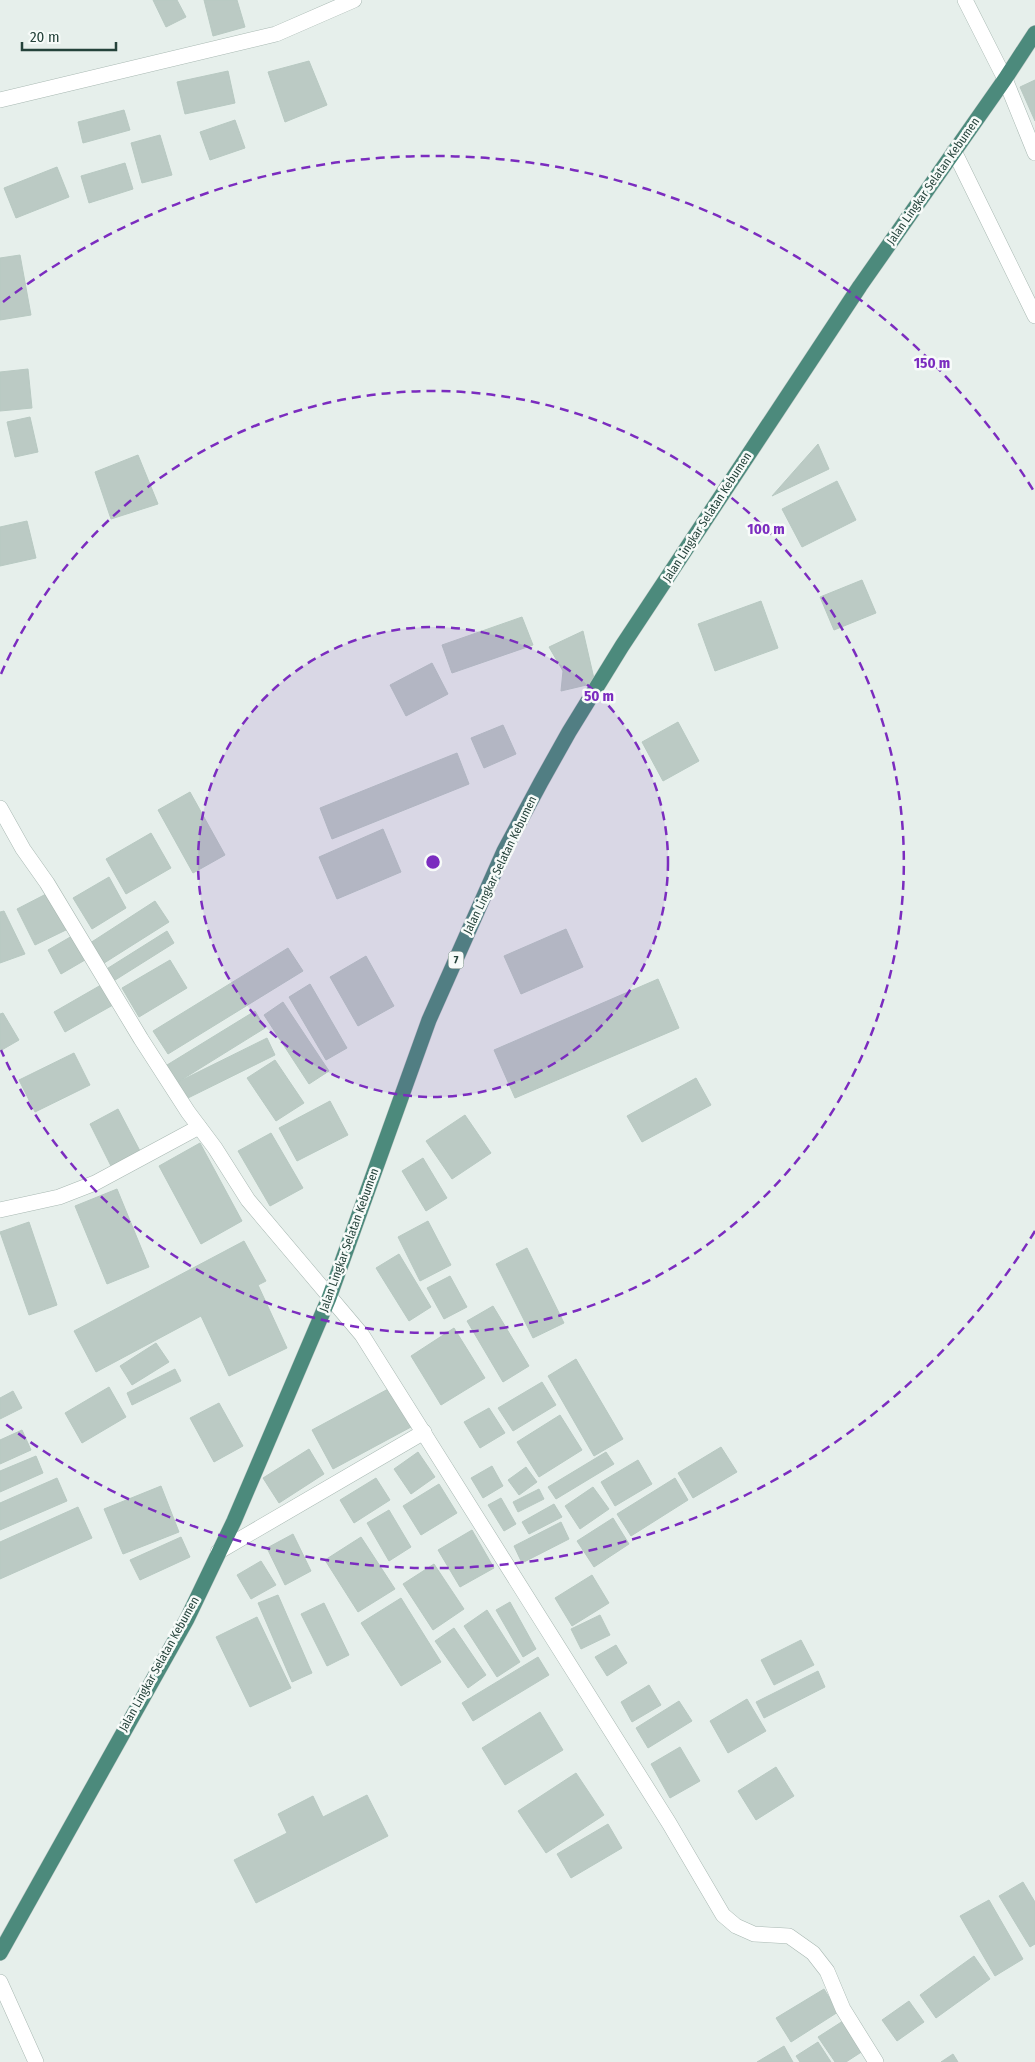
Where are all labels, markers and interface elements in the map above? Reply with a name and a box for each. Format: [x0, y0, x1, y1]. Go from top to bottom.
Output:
scale bar [22, 20, 116, 52]
text: 20 m [30, 28, 60, 46]
street label: Jalan Lingkar Selatan Kebumen [884, 115, 982, 247]
text: 150 m [914, 354, 950, 372]
street label: Jalan Lingkar Selatan Kebumen [660, 450, 754, 584]
text: 100 m [747, 520, 785, 538]
text: 50 m [584, 687, 614, 705]
street label: Jalan Lingkar Selatan Kebumen [460, 794, 540, 936]
centre of rings [424, 853, 442, 871]
road number: 7 [448, 952, 464, 968]
street label: Jalan Lingkar Selatan Kebumen [316, 1166, 382, 1314]
street label: Jalan Lingkar Selatan Kebumen [116, 1594, 202, 1734]

